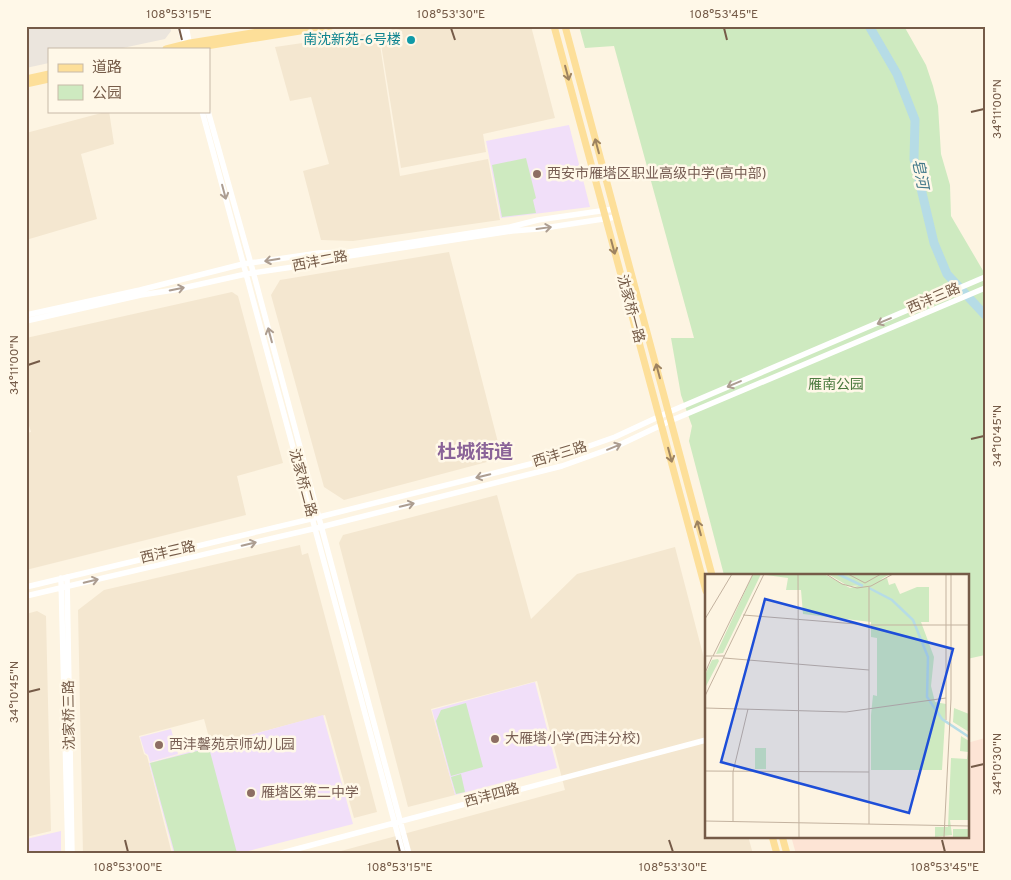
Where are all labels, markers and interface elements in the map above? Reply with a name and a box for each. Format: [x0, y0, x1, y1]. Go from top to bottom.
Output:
text: 108°53'15"E [146, 7, 212, 23]
text: 108°53'30"E [417, 7, 485, 23]
text: 108°53'45"E [690, 7, 758, 23]
place label: 南沈新苑-6号楼 [303, 32, 401, 49]
marker: 南沈新苑-6号楼 [405, 34, 417, 46]
legend [48, 48, 210, 112]
text: 道路 [92, 59, 122, 78]
one-way arrow [563, 65, 572, 81]
text: 34°11'00"N [990, 79, 1006, 139]
text: 公园 [92, 85, 122, 104]
one-way arrow [592, 139, 601, 155]
water label: 皂河 [907, 157, 932, 193]
place label: 西安市雁塔区职业高级中学(高中部) [547, 166, 767, 183]
marker: 西安市雁塔区职业高级中学(高中部) [531, 168, 543, 180]
one-way arrow [219, 184, 229, 200]
one-way arrow [536, 223, 552, 233]
one-way arrow [609, 239, 619, 255]
street label: 西沣二路 [291, 248, 349, 276]
one-way arrow [264, 256, 280, 266]
street label: 沈家桥一路 [613, 273, 648, 345]
street label: 西沣三路 [905, 280, 963, 318]
one-way arrow [168, 284, 184, 293]
one-way arrow [877, 316, 892, 326]
one-way arrow [264, 327, 274, 343]
text: 34°11'00"N [7, 335, 23, 395]
one-way arrow [652, 363, 662, 379]
park label: 雁南公园 [808, 377, 864, 394]
one-way arrow [727, 380, 742, 390]
text: 34°10'45"N [990, 405, 1006, 467]
street label: 西沣三路 [531, 439, 589, 471]
district label: 杜城街道 [437, 441, 513, 465]
one-way arrow [606, 442, 621, 452]
one-way arrow [666, 446, 675, 462]
street label: 沈家桥二路 [285, 447, 320, 519]
one-way arrow [476, 472, 492, 481]
one-way arrow [398, 500, 414, 510]
one-way arrow [694, 520, 703, 536]
street label: 西沣三路 [139, 538, 197, 568]
one-way arrow [240, 539, 256, 548]
inset map [705, 574, 968, 838]
one-way arrow [82, 576, 98, 585]
text: 34°10'45"N [7, 661, 23, 723]
street label: 沈家桥三路 [60, 680, 79, 750]
place label: 大雁塔小学(西沣分校) [505, 730, 641, 748]
marker: 大雁塔小学(西沣分校) [489, 733, 501, 745]
text: 34°10'30"N [990, 733, 1006, 795]
place label: 西沣馨苑京师幼儿园 [169, 737, 295, 754]
marker: 西沣馨苑京师幼儿园 [153, 739, 165, 751]
street label: 西沣四路 [463, 781, 521, 811]
place label: 雁塔区第二中学 [261, 784, 359, 802]
marker: 雁塔区第二中学 [245, 787, 257, 799]
text: 108°53'00"E [93, 860, 163, 876]
text: 108°53'15"E [367, 860, 433, 876]
text: 108°53'30"E [639, 860, 707, 876]
text: 108°53'45"E [911, 860, 979, 876]

